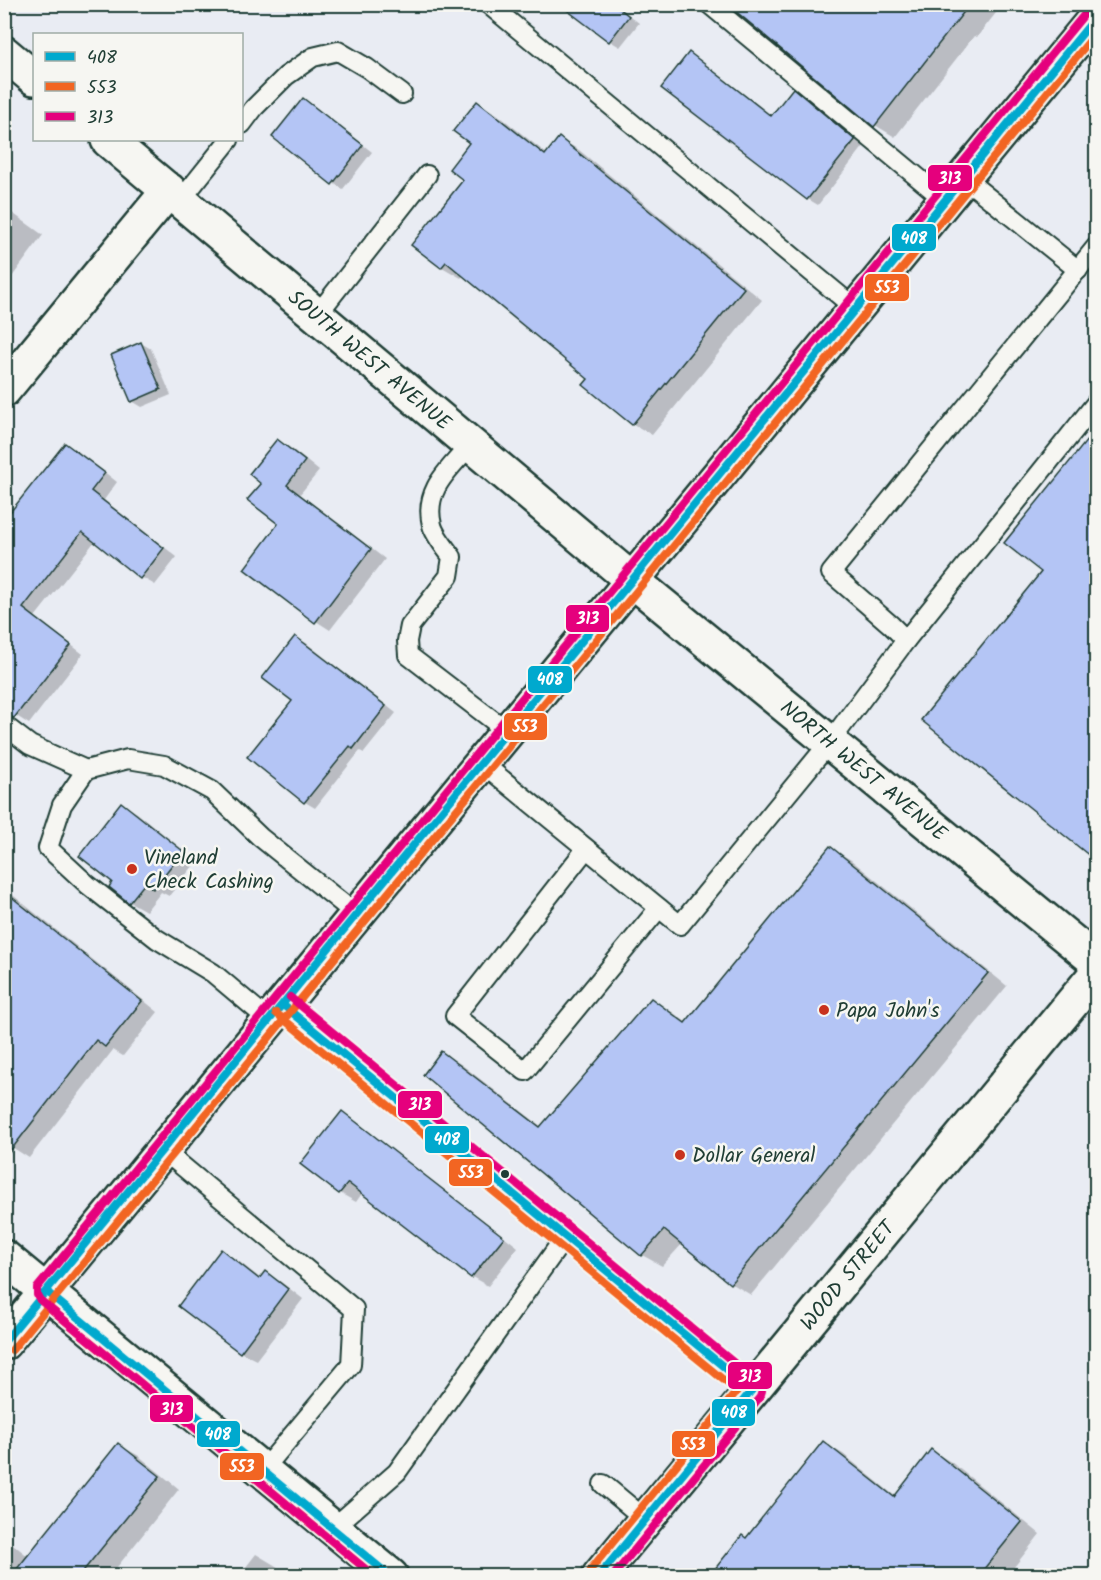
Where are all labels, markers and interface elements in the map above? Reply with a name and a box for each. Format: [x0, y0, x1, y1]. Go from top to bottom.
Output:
legend [33, 33, 243, 141]
text: 408 [87, 44, 117, 73]
text: 553 [87, 74, 117, 103]
text: 313 [87, 104, 113, 133]
line badge: 313 [927, 164, 973, 192]
text: 313 [938, 167, 961, 192]
line badge: 408 [891, 223, 937, 252]
text: 408 [901, 227, 928, 252]
line badge: 553 [864, 273, 910, 302]
text: 553 [874, 276, 900, 301]
street label: SOUTH WEST AVENUE [280, 282, 459, 440]
line badge: 313 [565, 604, 610, 633]
text: 313 [576, 607, 599, 632]
line badge: 408 [527, 665, 573, 694]
text: 408 [537, 668, 564, 693]
street label: NORTH WEST AVENUE [772, 693, 954, 851]
line badge: 553 [503, 712, 548, 741]
text: 553 [512, 715, 538, 740]
place label: Vineland Check Cashing [144, 842, 274, 899]
marker: Vineland Check Cashing [125, 862, 139, 876]
place label: Papa John's [836, 995, 939, 1028]
marker: Papa John's [817, 1003, 831, 1017]
line badge: 313 [397, 1090, 443, 1119]
text: 313 [408, 1093, 431, 1118]
line badge: 408 [424, 1125, 470, 1154]
text: 408 [434, 1128, 461, 1153]
place label: Dollar General [692, 1140, 815, 1173]
marker: Dollar General [673, 1148, 687, 1162]
line badge: 553 [448, 1158, 493, 1187]
text: 553 [458, 1161, 484, 1186]
unlabelled marker [499, 1168, 511, 1180]
street label: WOOD STREET [793, 1212, 905, 1339]
line badge: 313 [727, 1361, 773, 1390]
text: 313 [738, 1365, 761, 1390]
line badge: 313 [149, 1394, 194, 1423]
text: 313 [160, 1398, 183, 1423]
line badge: 408 [711, 1398, 756, 1427]
text: 408 [721, 1401, 748, 1426]
line badge: 408 [196, 1420, 241, 1448]
text: 408 [205, 1423, 232, 1448]
line badge: 553 [671, 1430, 716, 1458]
text: 553 [680, 1433, 706, 1458]
line badge: 553 [219, 1452, 265, 1481]
text: 553 [229, 1455, 255, 1480]

